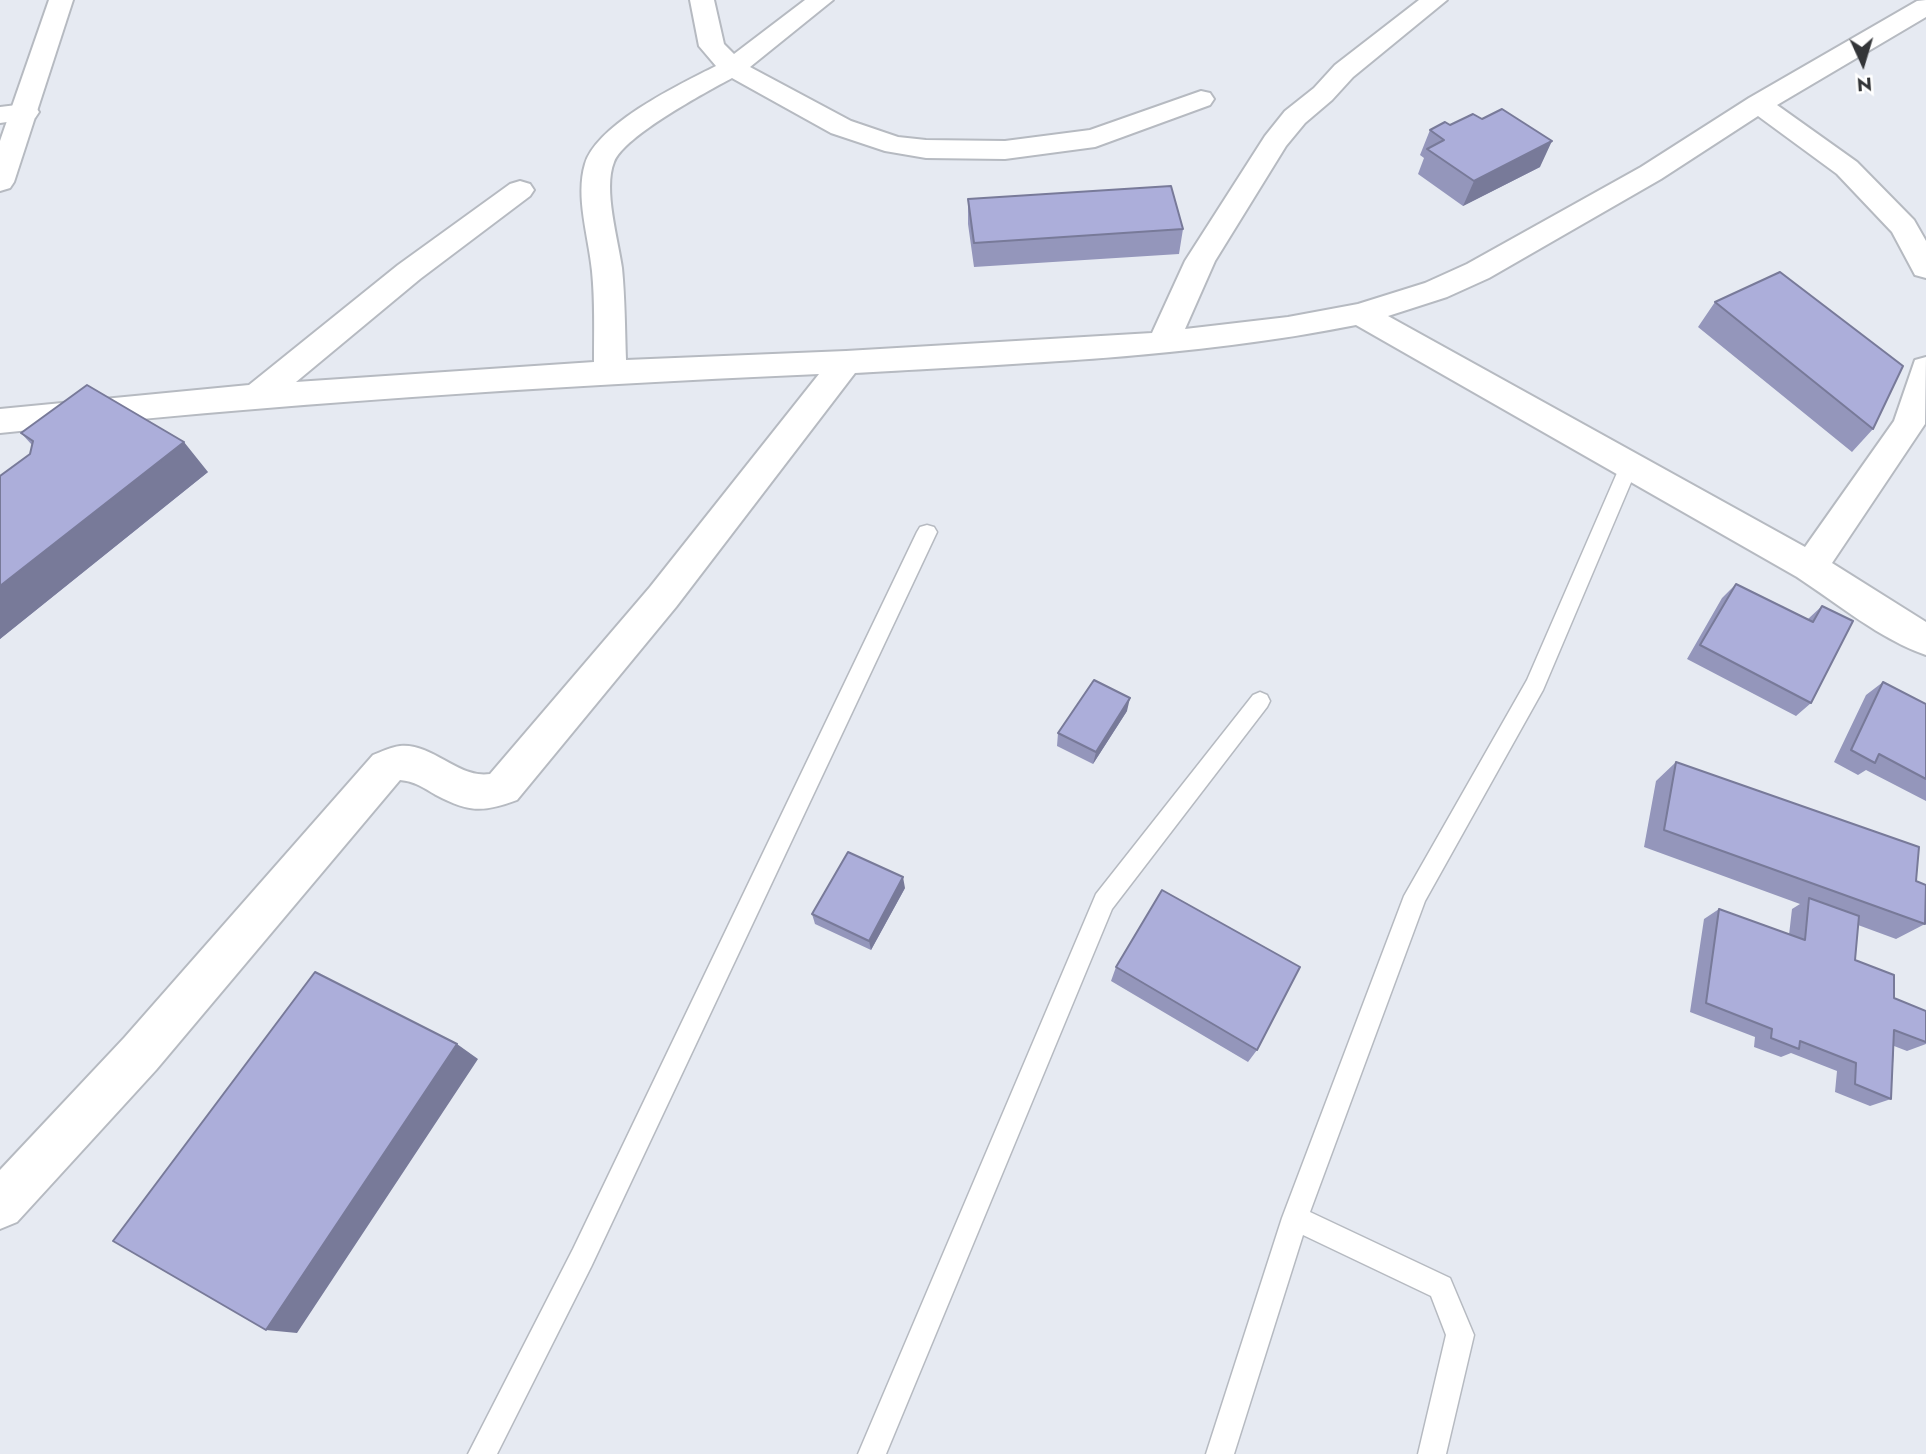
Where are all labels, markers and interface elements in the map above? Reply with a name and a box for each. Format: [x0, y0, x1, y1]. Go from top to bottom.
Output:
north arrow [1828, 28, 1898, 98]
text: N [1856, 70, 1873, 98]

